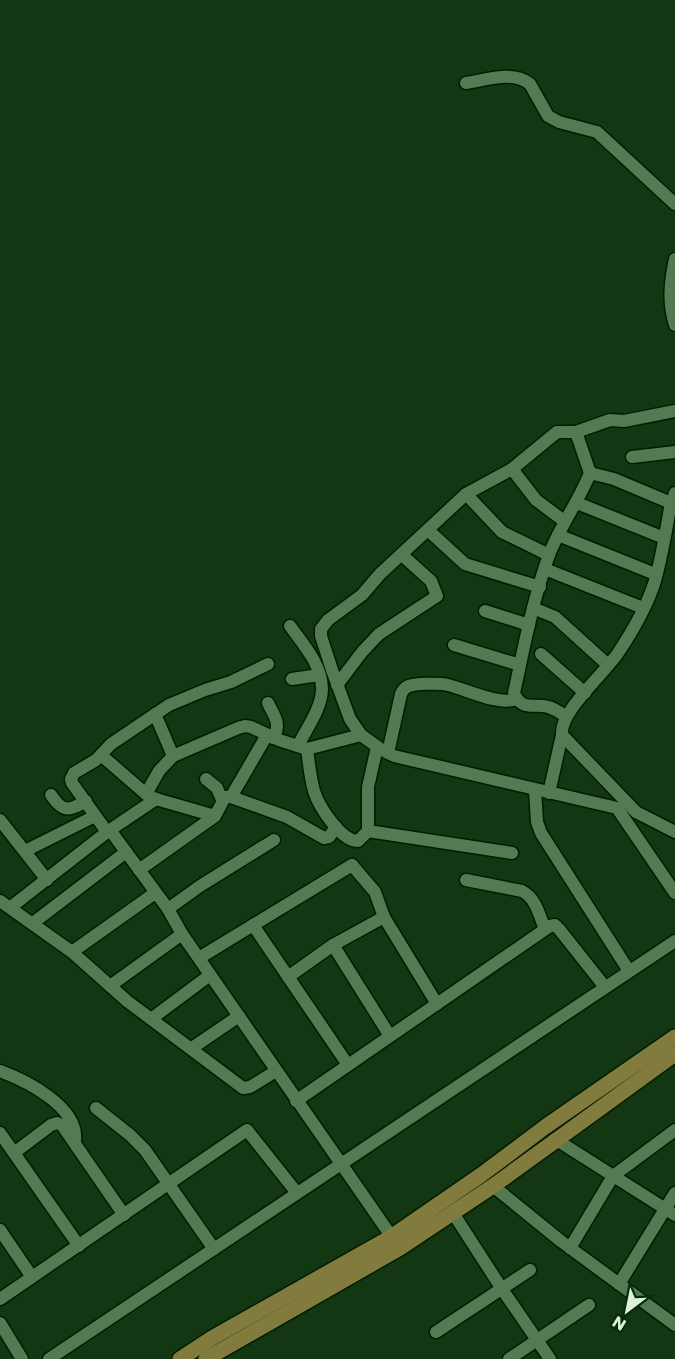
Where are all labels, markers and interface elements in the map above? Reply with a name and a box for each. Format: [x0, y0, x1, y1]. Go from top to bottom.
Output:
north arrow [597, 1281, 657, 1341]
text: N [608, 1310, 631, 1336]

